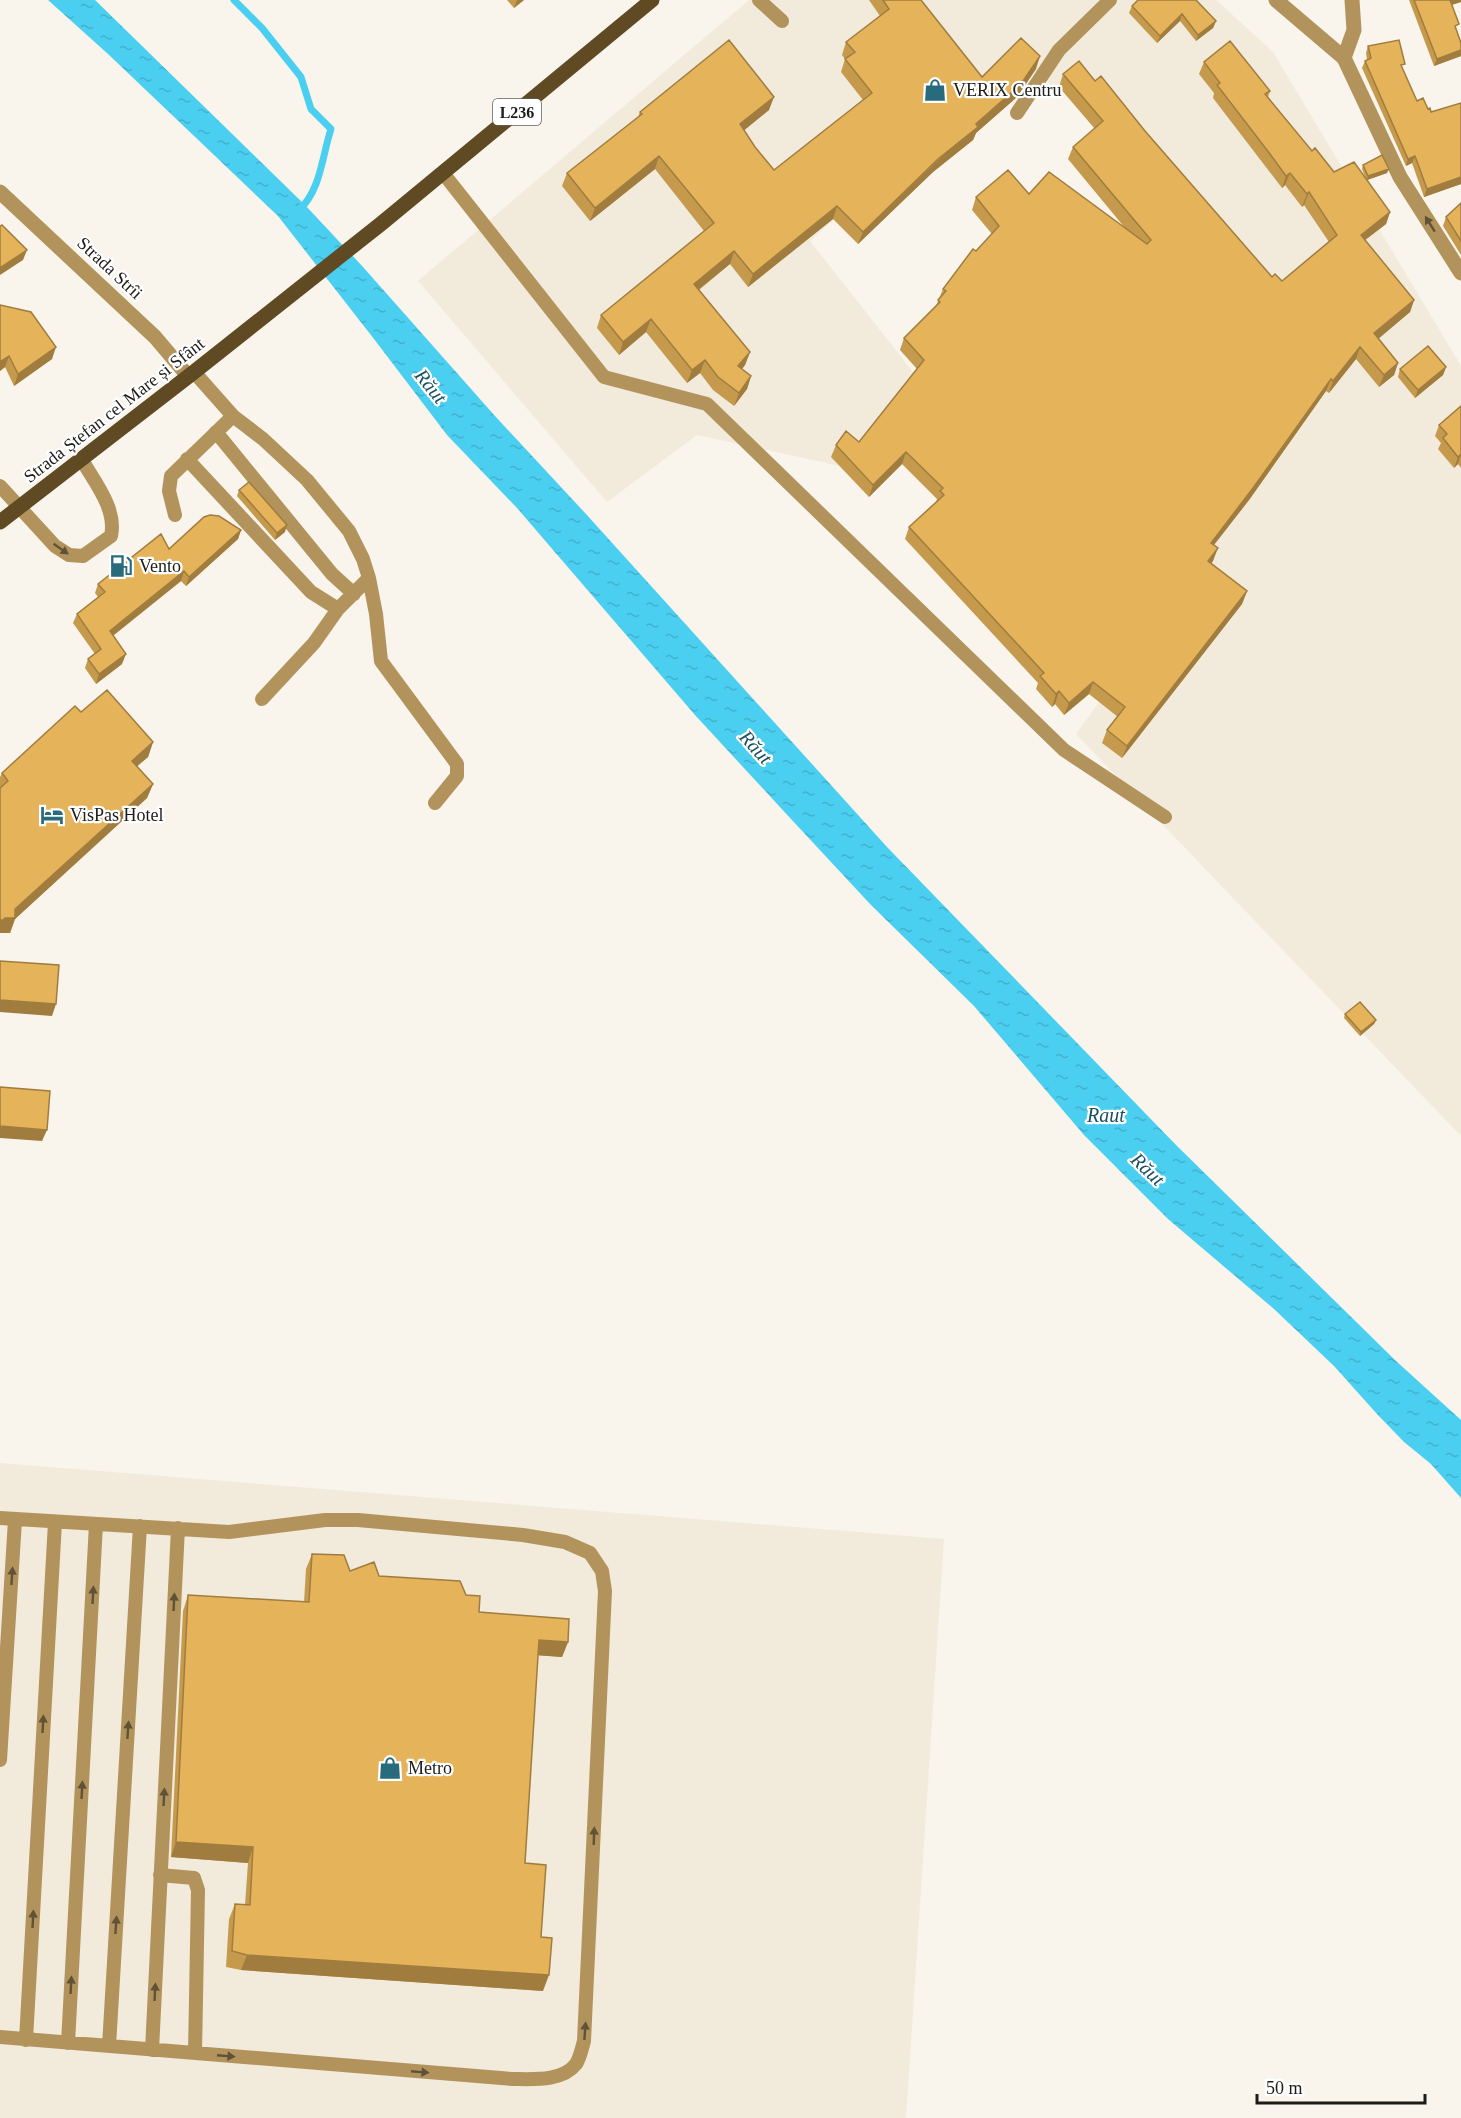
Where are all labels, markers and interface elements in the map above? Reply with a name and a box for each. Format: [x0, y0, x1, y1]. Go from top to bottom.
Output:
shop icon: VERIX Centru [922, 77, 948, 103]
place label: VERIX Centru [953, 80, 1061, 100]
road number: L236 [493, 99, 541, 125]
one-way arrow [1424, 216, 1435, 232]
street label: Strada Strîi [73, 233, 147, 303]
street label: Strada Ștefan cel Mare și Sfânt [20, 333, 208, 487]
water label: Răut [410, 364, 452, 408]
one-way arrow [52, 543, 68, 555]
fuel station icon: Vento [108, 553, 134, 579]
place label: Vento [139, 556, 181, 576]
water label: Răut [735, 725, 777, 769]
hotel icon: VisPas Hotel [39, 802, 65, 828]
place label: VisPas Hotel [70, 805, 163, 825]
water label: Raut [1086, 1104, 1125, 1126]
water label: Răut [1126, 1147, 1170, 1190]
one-way arrow [7, 1567, 16, 1586]
one-way arrow [88, 1586, 97, 1605]
one-way arrow [170, 1593, 179, 1612]
one-way arrow [39, 1714, 48, 1733]
one-way arrow [123, 1721, 133, 1740]
shop icon: Metro [377, 1755, 403, 1781]
place label: Metro [408, 1758, 452, 1778]
one-way arrow [77, 1781, 87, 1800]
one-way arrow [160, 1787, 169, 1806]
one-way arrow [590, 1827, 599, 1846]
one-way arrow [28, 1909, 37, 1928]
one-way arrow [111, 1915, 121, 1934]
one-way arrow [67, 1975, 76, 1994]
one-way arrow [150, 1982, 159, 2001]
one-way arrow [580, 2021, 590, 2040]
one-way arrow [216, 2051, 235, 2061]
one-way arrow [411, 2067, 430, 2076]
scale bar [1257, 2067, 1425, 2105]
text: 50 m [1266, 2078, 1303, 2098]

